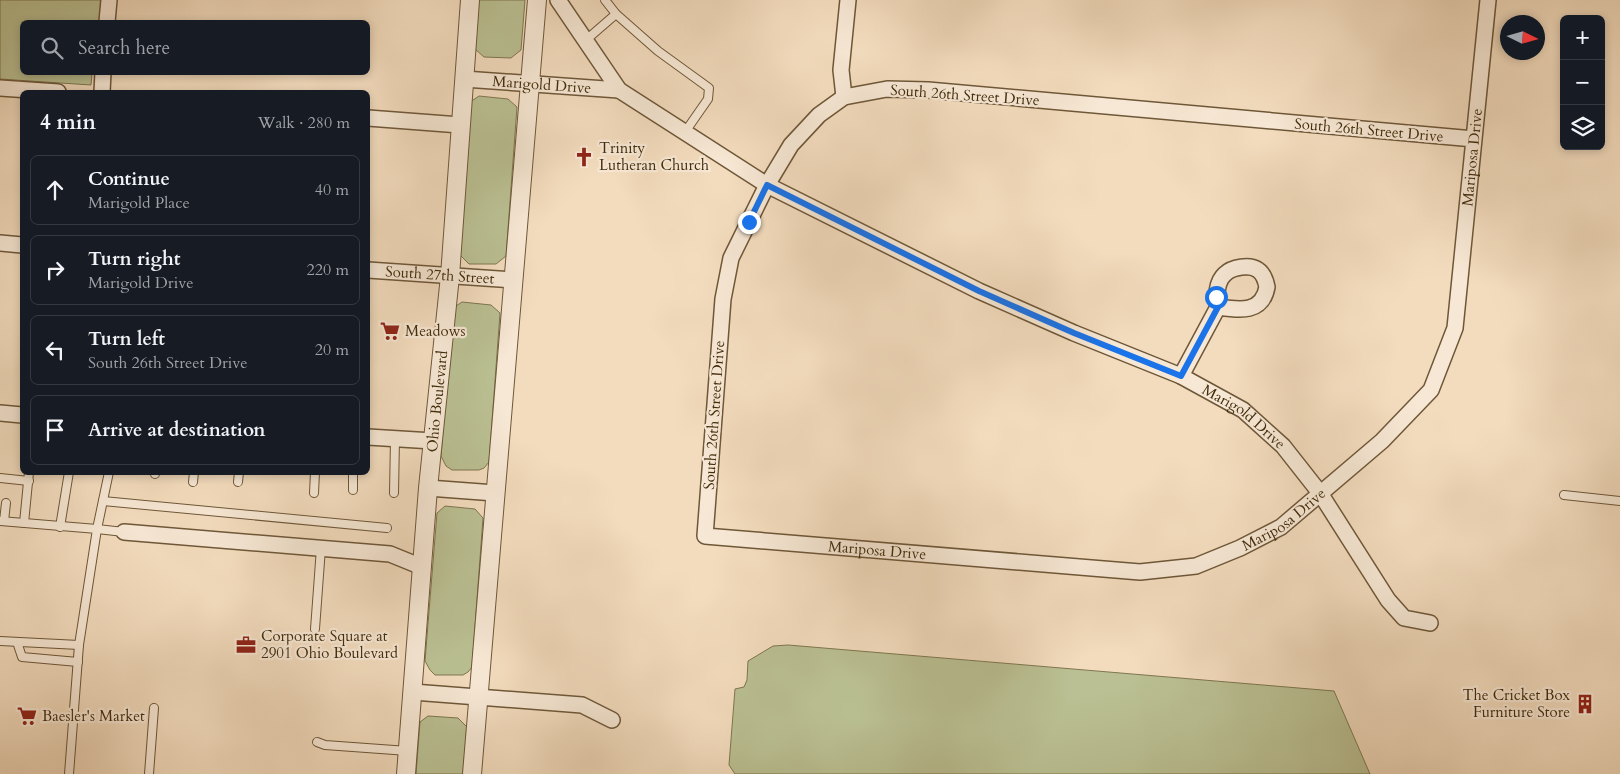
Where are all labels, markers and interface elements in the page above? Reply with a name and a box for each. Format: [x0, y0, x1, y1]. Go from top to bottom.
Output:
north arrow [1500, 15, 1545, 60]
map controls [1560, 15, 1605, 150]
button: + [1560, 15, 1605, 60]
search box [20, 20, 370, 75]
icon: search [38, 34, 66, 62]
text: Search here [78, 35, 170, 61]
button: − [1560, 60, 1605, 105]
street label: Marigold Drive [492, 71, 592, 98]
street label: South 26th Street Drive [890, 80, 1041, 110]
button: layers [1560, 105, 1605, 150]
street label: Mariposa Drive [1457, 107, 1487, 207]
text: 4 min [40, 108, 96, 137]
text: Walk · 280 m [258, 112, 350, 134]
street label: South 26th Street Drive [1294, 114, 1445, 146]
place label: Trinity Lutheran Church [599, 138, 710, 175]
church icon: Trinity Lutheran Church [573, 146, 595, 168]
text: Continue [88, 166, 170, 192]
icon: ahead [41, 176, 69, 204]
text: 40 m [315, 179, 349, 201]
text: Marigold Place [88, 192, 190, 214]
route end [738, 211, 761, 234]
text: Turn right [88, 246, 180, 272]
icon: right [41, 256, 69, 284]
text: 220 m [307, 259, 349, 281]
street label: South 27th Street [385, 261, 495, 289]
text: Marigold Drive [88, 272, 194, 294]
route start [1205, 286, 1228, 309]
supermarket icon: Meadows [379, 320, 401, 342]
place label: Meadows [405, 321, 466, 341]
text: Turn left [88, 326, 165, 352]
icon: left [41, 336, 69, 364]
text: 20 m [315, 339, 349, 361]
street label: South 26th Street Drive [699, 339, 729, 490]
street label: Ohio Boulevard [422, 349, 452, 453]
text: South 26th Street Drive [88, 352, 248, 374]
street label: Marigold Drive [1199, 380, 1290, 454]
icon: arrive [41, 416, 69, 444]
text: Arrive at destination [88, 417, 265, 443]
street label: Mariposa Drive [1238, 483, 1330, 555]
street label: Mariposa Drive [827, 536, 927, 564]
place label: Corporate Square at 2901 Ohio Boulevard [261, 626, 398, 663]
office icon: Corporate Square at 2901 Ohio Boulevard [235, 634, 257, 656]
place label: The Cricket Box Furniture Store [1463, 685, 1571, 722]
building icon: The Cricket Box Furniture Store [1574, 693, 1596, 715]
supermarket icon: Baesler's Market [16, 705, 38, 727]
place label: Baesler's Market [42, 706, 145, 726]

